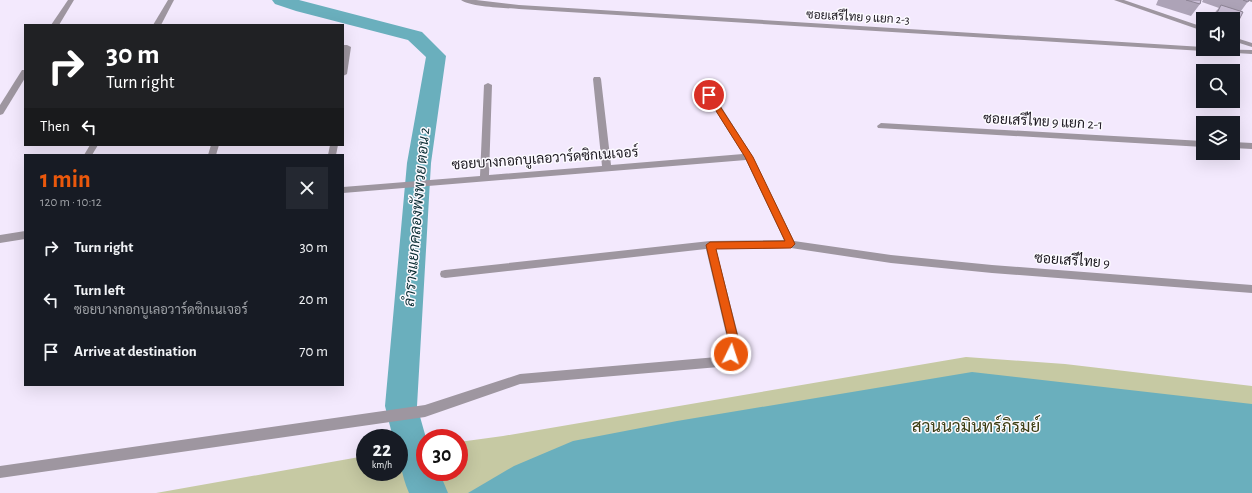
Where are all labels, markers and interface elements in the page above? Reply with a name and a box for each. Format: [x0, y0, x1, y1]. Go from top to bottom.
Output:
street label: ซอยเสรีไทย 9 แยก 2-3 [806, 6, 910, 26]
map controls [1196, 12, 1240, 160]
button: sound [1196, 12, 1240, 56]
icon: right [40, 40, 92, 92]
text: 30 m [106, 41, 159, 69]
button: search [1196, 64, 1240, 108]
text: Turn right [106, 74, 175, 92]
pin [692, 78, 726, 112]
icon: arrive [698, 84, 720, 106]
street label: ซอยเสรีไทย 9 แยก 2-1 [983, 109, 1103, 132]
icon: left [78, 116, 100, 138]
button: layers [1196, 116, 1240, 160]
text: Then [40, 119, 70, 134]
water label: ลำรางแยกคลองพังพวย ตอน 2 [400, 126, 432, 307]
street label: ซอยบางกอกบูเลอวาร์ดซิกเนเจอร์ [451, 142, 639, 175]
button: close [286, 167, 328, 209]
text: 1 min [40, 168, 91, 192]
text: 120 m · 10:12 [40, 196, 102, 209]
icon: right [40, 237, 62, 259]
text: Turn right [74, 240, 133, 255]
text: 30 m [299, 240, 328, 255]
street label: ซอยเสรีไทย 9 [1034, 248, 1110, 271]
text: Turn left [74, 283, 125, 298]
icon: left [40, 289, 62, 311]
text: 20 m [299, 292, 328, 307]
text: ซอยบางกอกบูเลอวาร์ดซิกเนเจอร์ [74, 304, 248, 317]
position arrow [710, 333, 752, 375]
icon: arrive [40, 341, 62, 363]
text: Arrive at destination [74, 344, 197, 359]
text: 70 m [299, 344, 328, 359]
park label: สวนนวมินทร์ภิรมย์ [912, 414, 1040, 435]
speed limit sign: 30 [416, 429, 468, 481]
text: 22 [373, 440, 391, 460]
text: km/h [372, 460, 392, 470]

